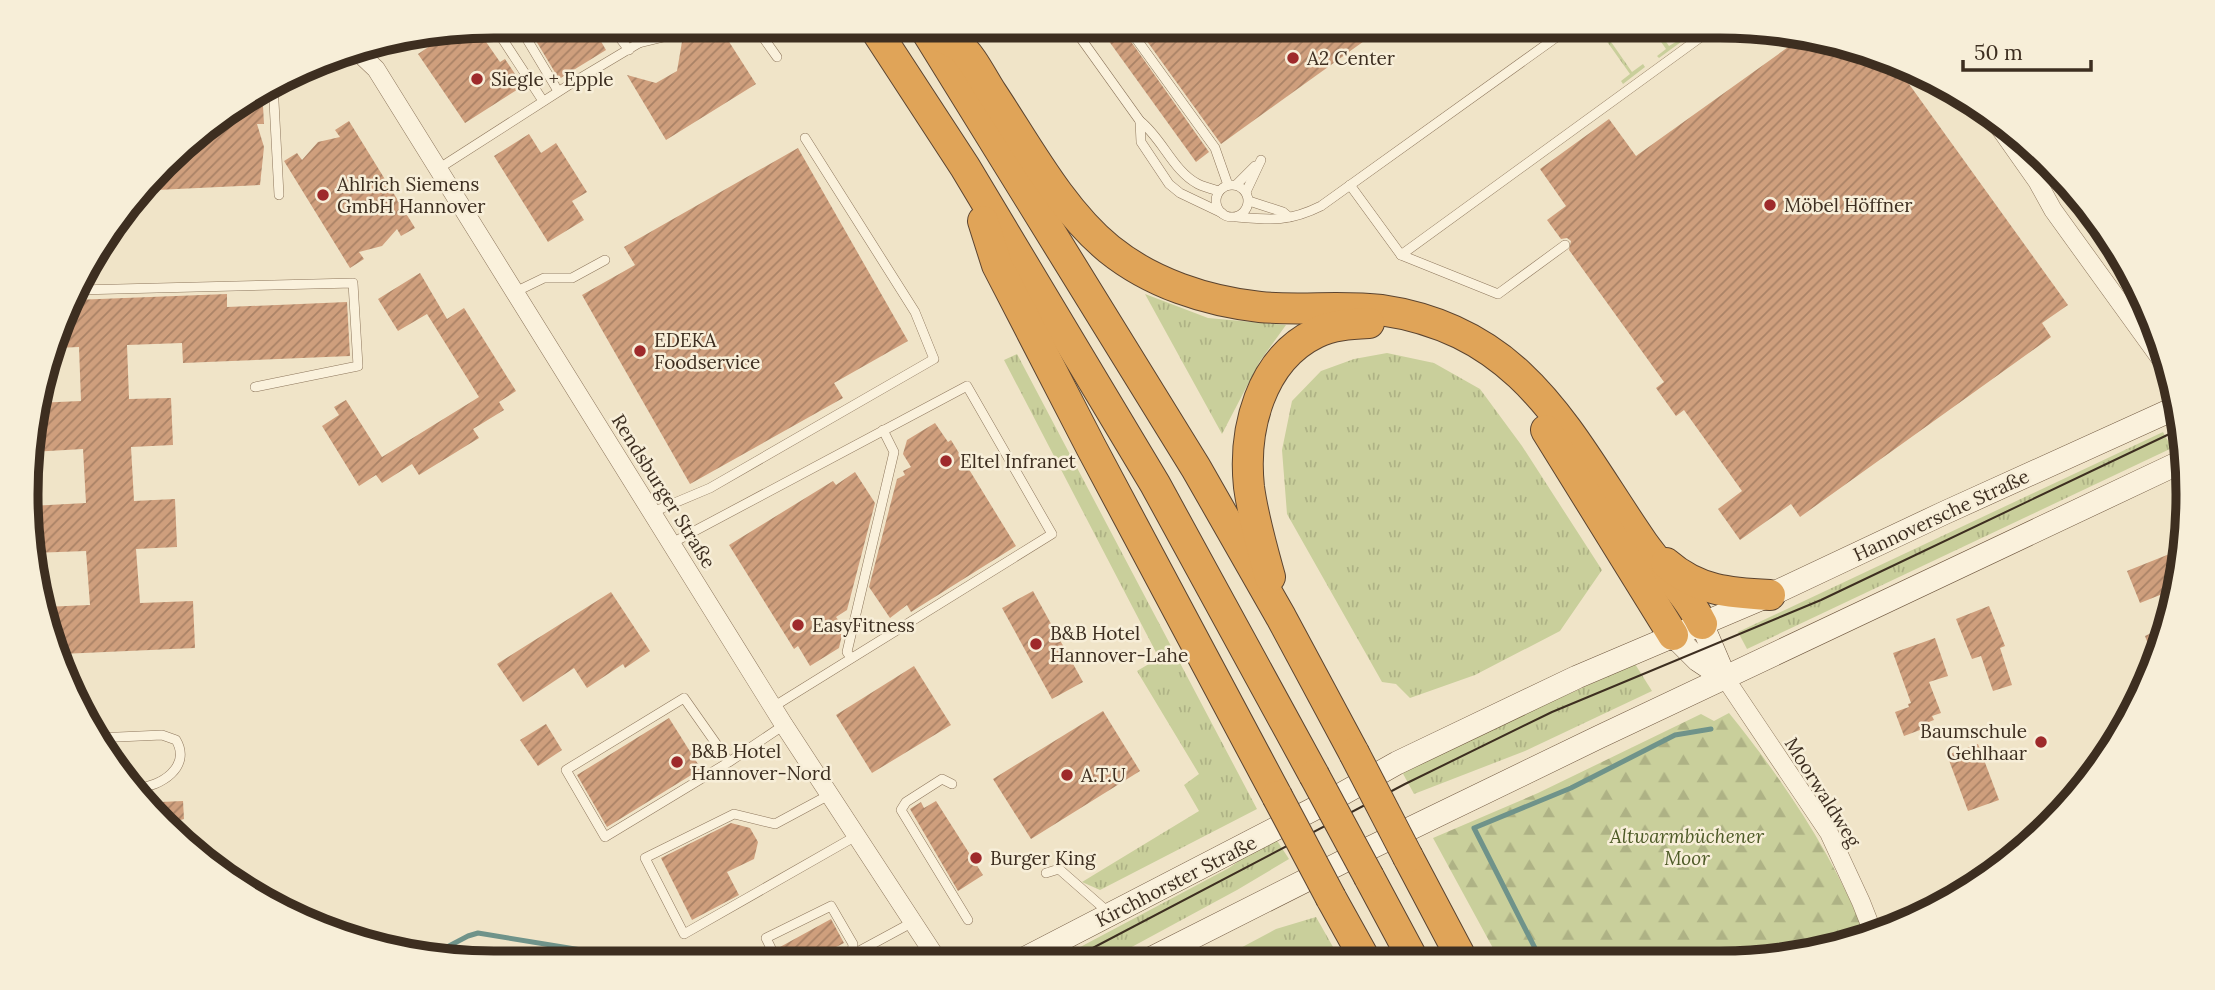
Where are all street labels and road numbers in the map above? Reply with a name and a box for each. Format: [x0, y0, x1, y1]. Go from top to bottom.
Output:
street label: Rendsburger Straße [607, 409, 721, 573]
street label: Hannoversche Straße [1849, 464, 2033, 566]
street label: Moorwaldweg [1780, 733, 1867, 852]
street label: Kirchhorster Straße [1091, 830, 1261, 932]

